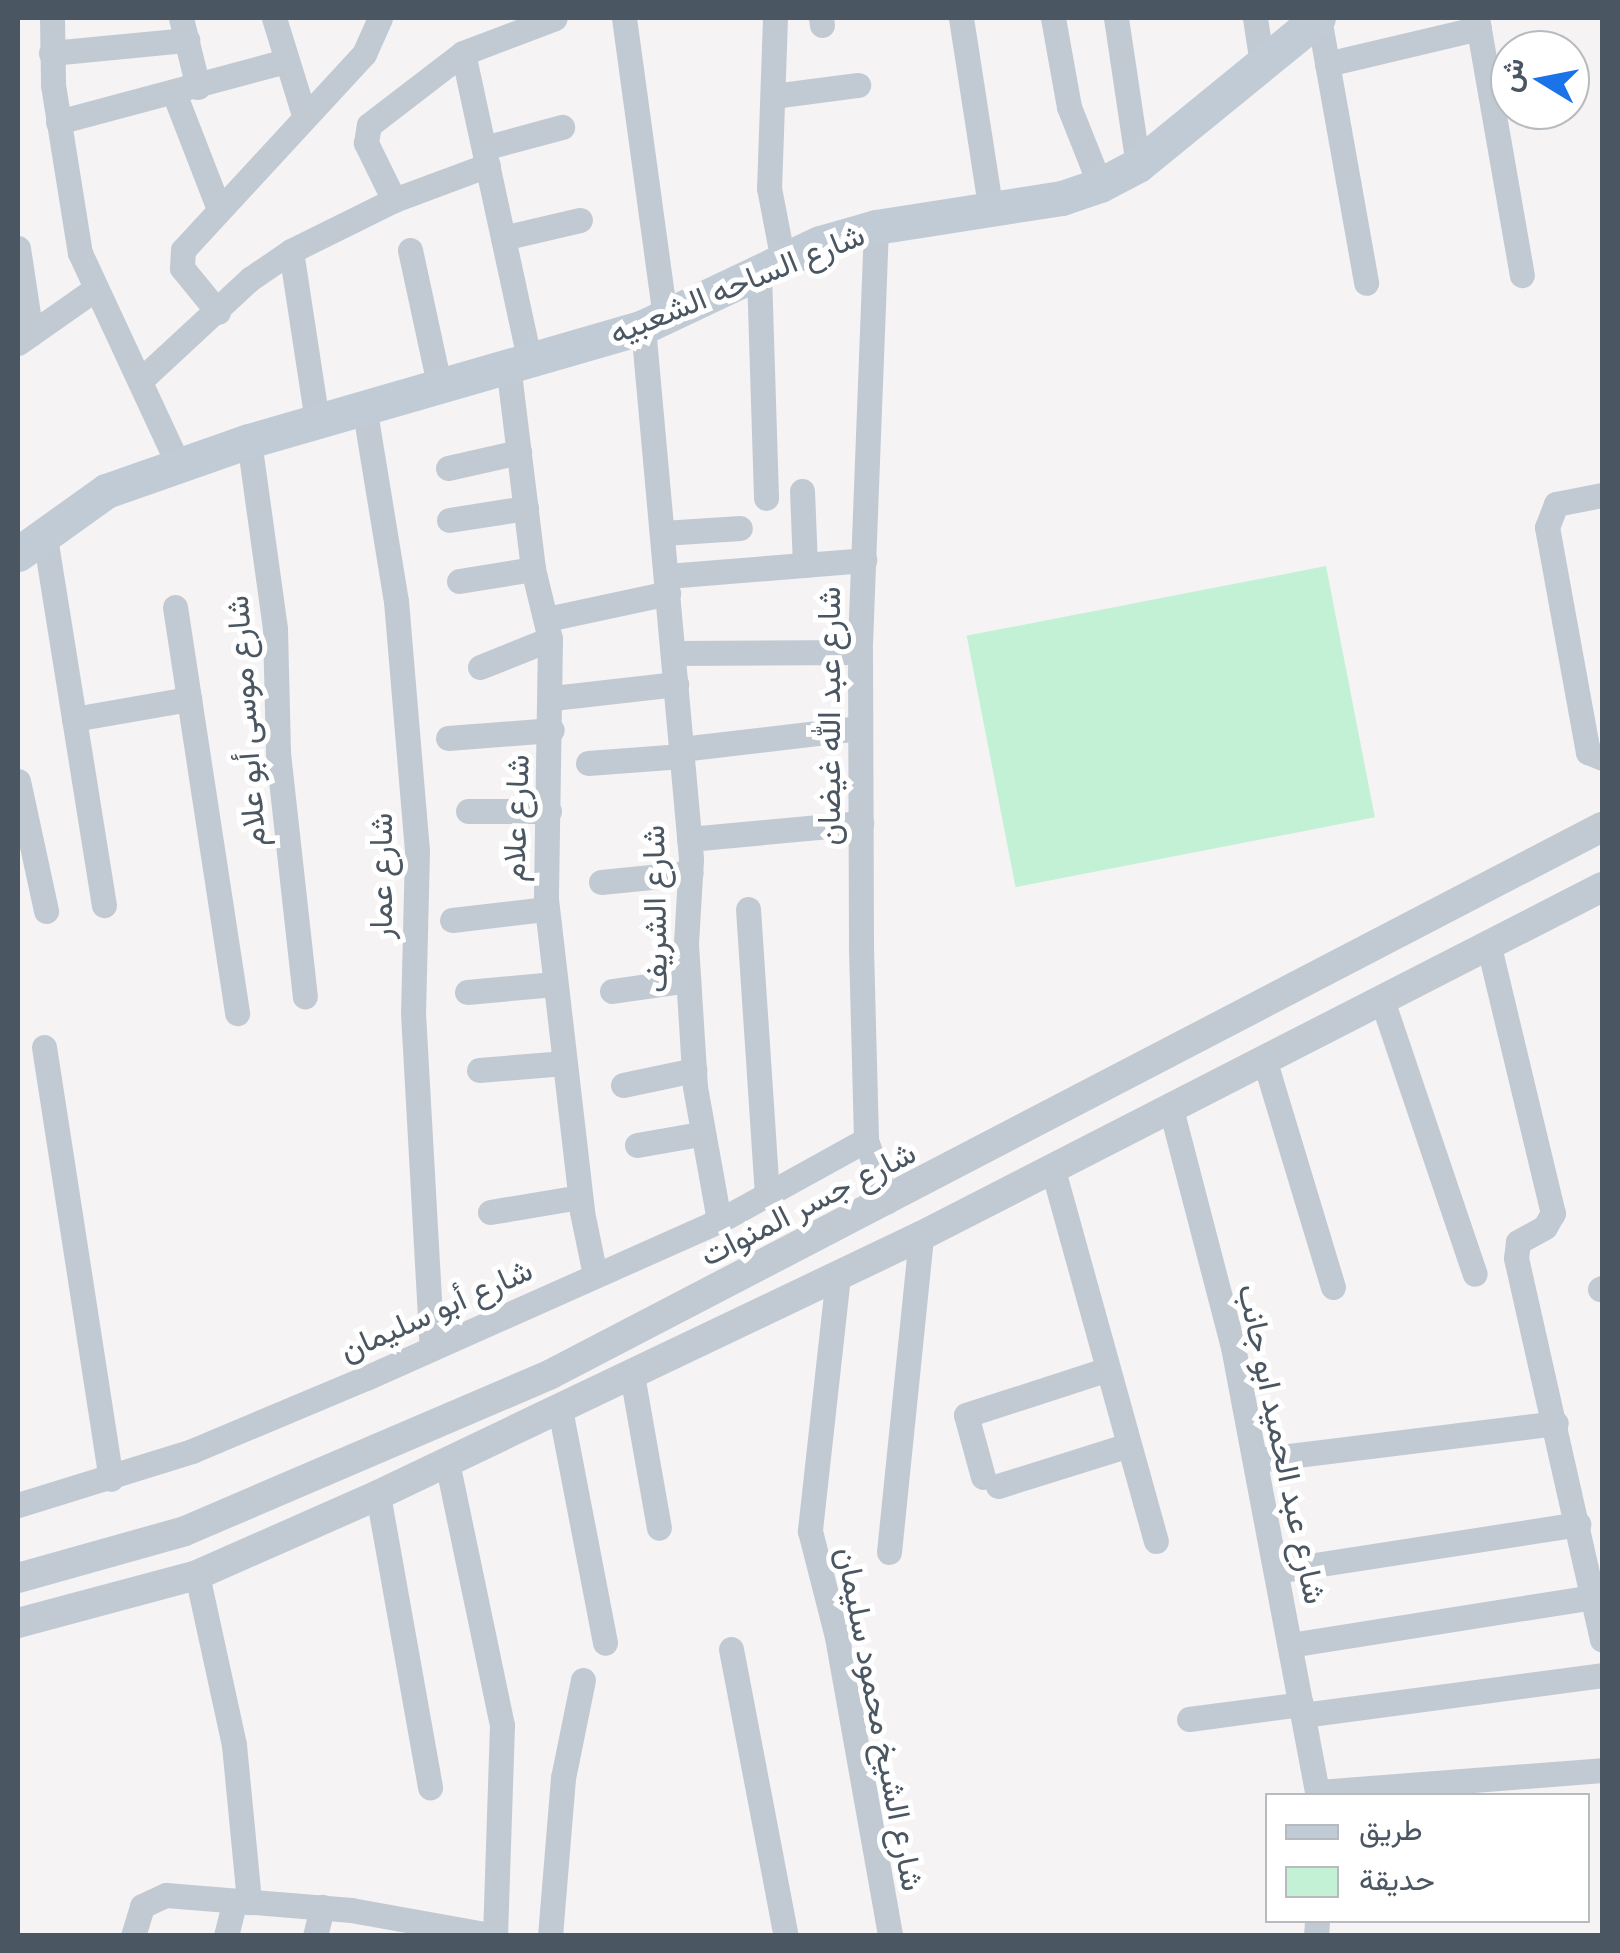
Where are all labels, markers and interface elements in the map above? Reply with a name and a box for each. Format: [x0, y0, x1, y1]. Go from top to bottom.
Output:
north arrow [1490, 30, 1590, 130]
text: ش [1493, 56, 1531, 94]
street label: شارع الساحه الشعبيه [604, 215, 870, 353]
street label: شارع عبد الله غيضان [810, 586, 848, 846]
street label: شارع موسى أبو علام [218, 594, 274, 848]
street label: شارع علام [495, 754, 537, 882]
street label: شارع عمار [362, 813, 400, 939]
street label: شارع الشريف [634, 825, 676, 993]
street label: شارع جسر المنوات [694, 1133, 922, 1275]
street label: شارع أبو سليمان [334, 1250, 538, 1370]
street label: شارع عبد الحميد ابو جانب [1229, 1281, 1335, 1607]
street label: شارع الشيخ محمود سليمان [828, 1544, 932, 1894]
legend [1265, 1793, 1590, 1923]
text: طريق [1359, 1812, 1423, 1847]
text: حديقة [1359, 1862, 1435, 1897]

